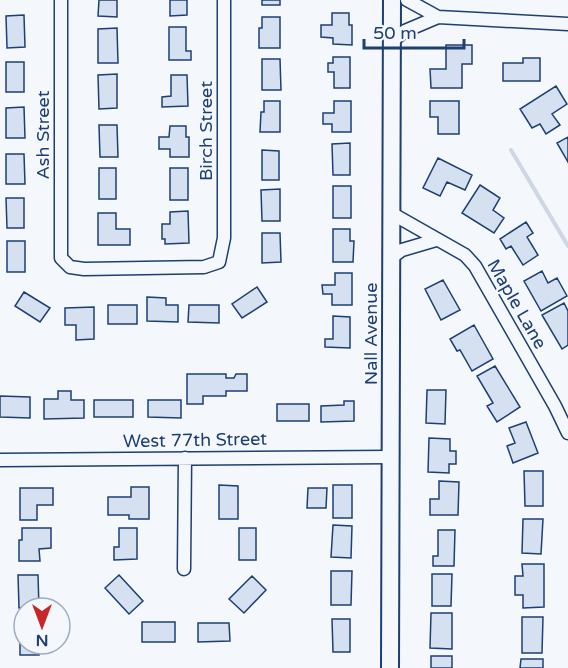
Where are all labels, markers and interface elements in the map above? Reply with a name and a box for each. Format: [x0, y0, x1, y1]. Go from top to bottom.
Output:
scale bar [364, 12, 464, 50]
text: 50 m [373, 22, 417, 44]
street label: Birch Street [195, 81, 217, 181]
street label: Ash Street [32, 90, 54, 180]
street label: Maple Lane [483, 255, 551, 353]
street label: Nall Avenue [360, 283, 382, 385]
street label: West 77th Street [123, 428, 267, 452]
north arrow [12, 596, 72, 656]
text: N [36, 630, 48, 650]

